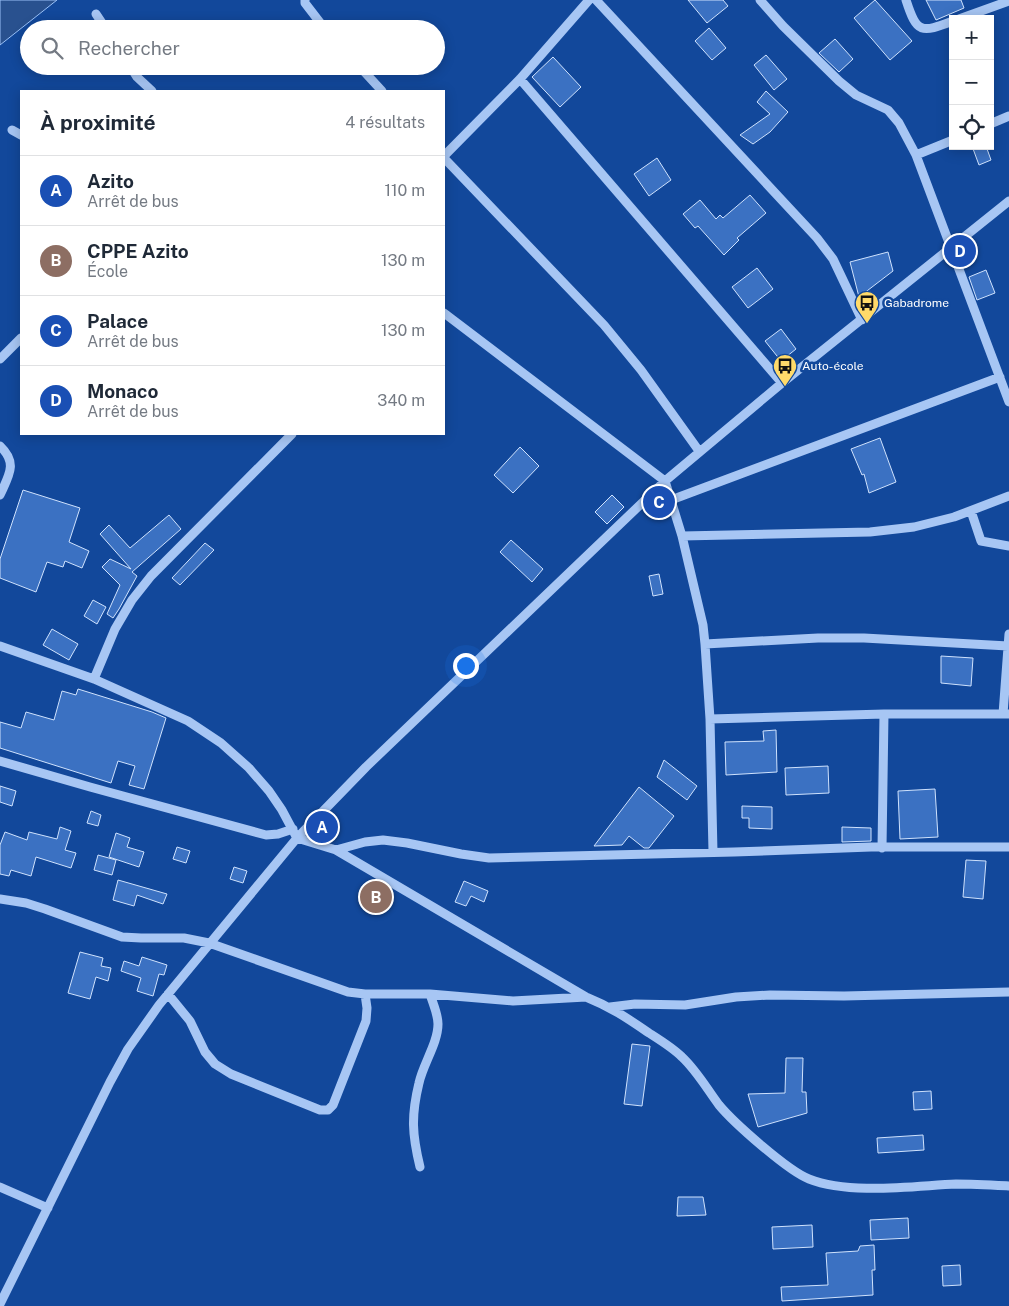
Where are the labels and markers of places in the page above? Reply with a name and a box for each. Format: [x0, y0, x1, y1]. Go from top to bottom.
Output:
pin: D [944, 232, 976, 270]
bus stop icon: Gabadrome [854, 290, 880, 324]
place label: Gabadrome [884, 296, 949, 310]
bus stop icon: Auto-école [772, 353, 798, 387]
place label: Auto-école [802, 359, 864, 373]
pin: C [643, 483, 675, 521]
pin: A [306, 808, 338, 846]
pin: B [360, 878, 392, 916]

